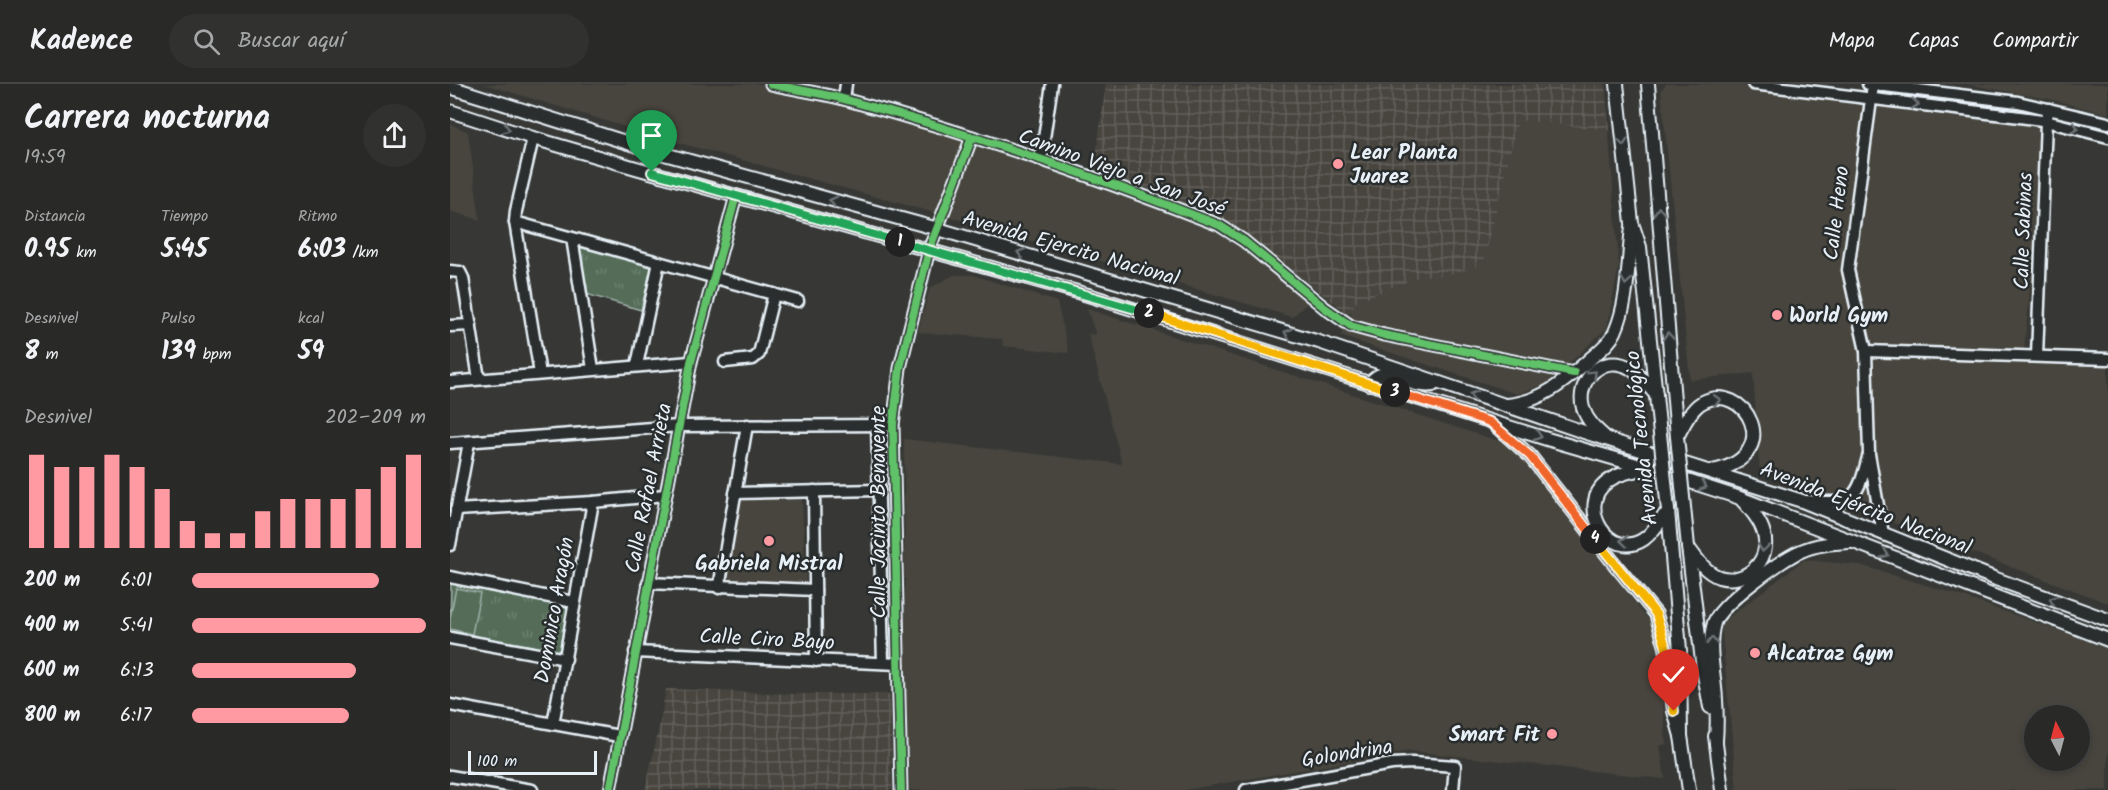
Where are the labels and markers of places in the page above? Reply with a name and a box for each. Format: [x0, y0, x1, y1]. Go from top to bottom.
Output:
pin [626, 110, 677, 172]
place label: Lear Planta Juarez [1350, 137, 1458, 194]
marker: Lear Planta Juarez [1331, 157, 1345, 171]
pin: 1 [885, 227, 915, 257]
pin: 2 [1134, 298, 1164, 328]
place label: World Gym [1789, 300, 1888, 333]
marker: World Gym [1770, 308, 1784, 322]
pin: 3 [1380, 377, 1410, 407]
pin: 4 [1580, 524, 1610, 554]
marker: Gabriela Mistral [762, 534, 776, 548]
place label: Gabriela Mistral [695, 548, 843, 581]
place label: Alcatraz Gym [1767, 638, 1893, 671]
marker: Alcatraz Gym [1748, 646, 1762, 660]
pin [1648, 649, 1699, 711]
place label: Smart Fit [1449, 719, 1541, 752]
marker: Smart Fit [1545, 727, 1559, 741]

